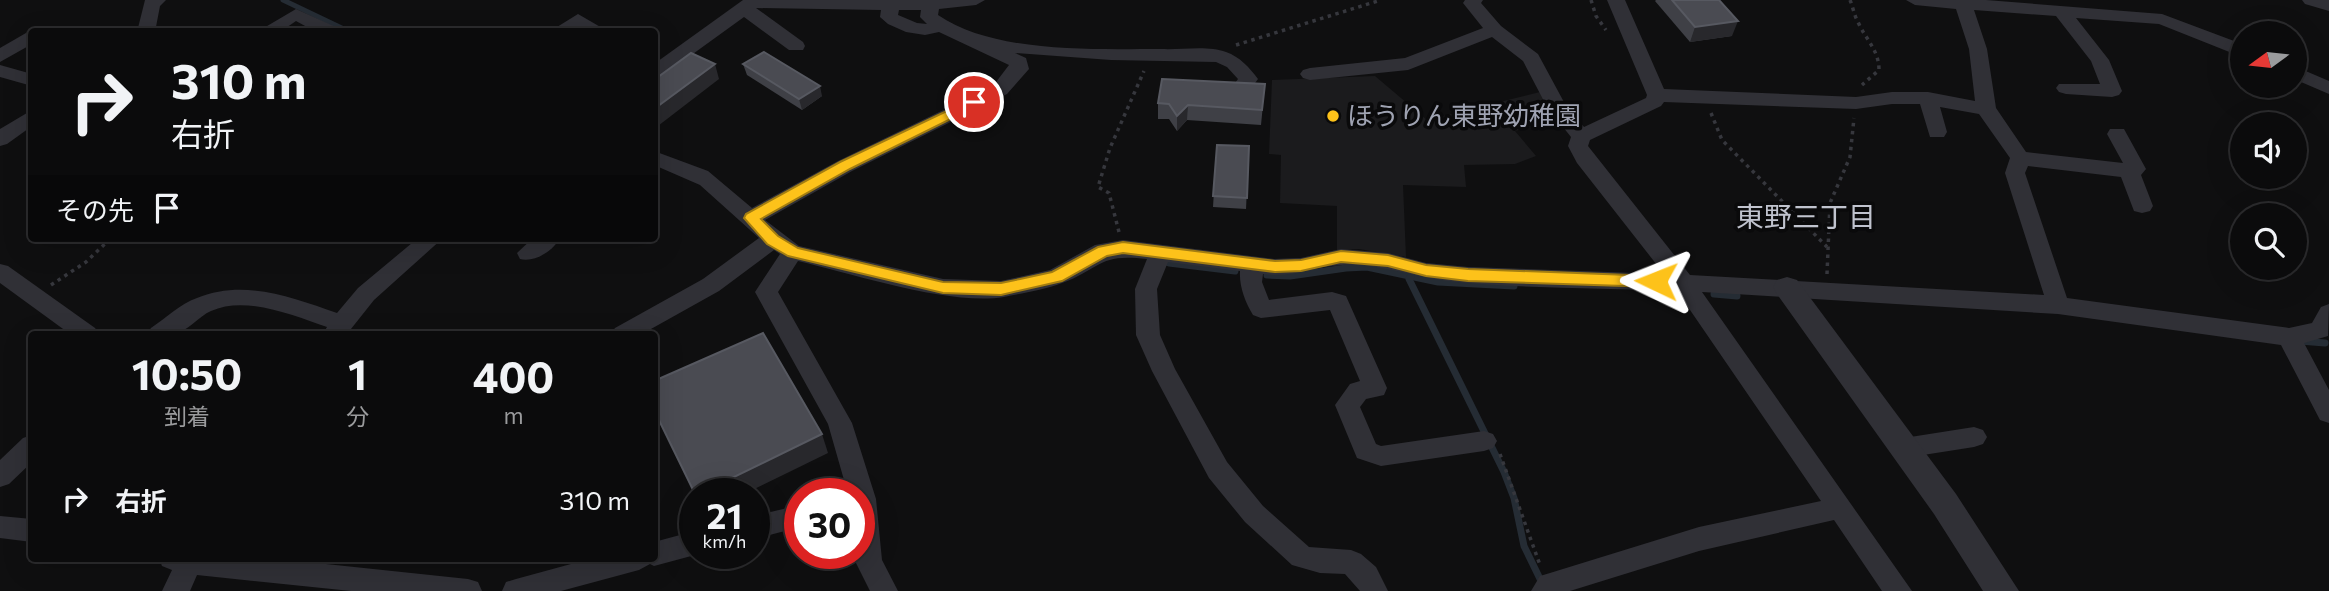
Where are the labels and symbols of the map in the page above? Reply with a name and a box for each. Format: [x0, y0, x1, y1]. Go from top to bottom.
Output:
north arrow [2230, 21, 2306, 98]
pin [944, 72, 1004, 132]
place label: ほうりん東野幼稚園 [1347, 99, 1581, 130]
marker: ほうりん東野幼稚園 [1325, 108, 1341, 124]
district label: 東野三丁目 [1736, 199, 1876, 233]
position arrow [1619, 244, 1693, 318]
speed limit sign: 30 [784, 478, 875, 569]

